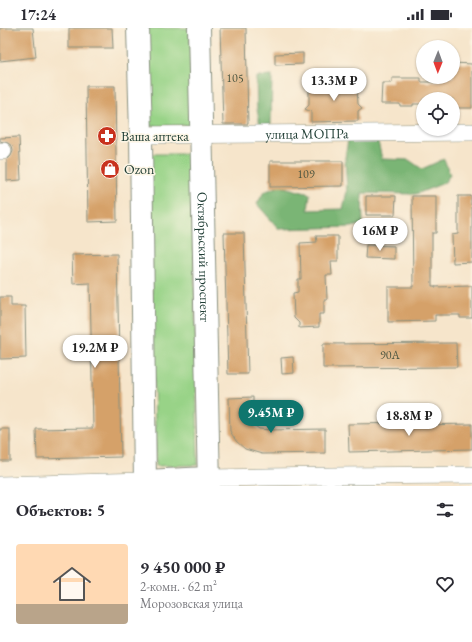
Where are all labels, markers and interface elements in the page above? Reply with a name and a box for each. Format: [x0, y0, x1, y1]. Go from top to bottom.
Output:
text: 17:24 [20, 5, 56, 24]
north arrow [416, 40, 460, 84]
map controls [416, 40, 460, 136]
pin: 13.3M ₽ [297, 68, 371, 102]
house number: 105 [226, 70, 244, 86]
text: 13.3M ₽ [311, 72, 357, 89]
button: locate [416, 92, 460, 136]
street label: улица МОПРа [265, 124, 349, 143]
pharmacy icon: Ваша аптека [96, 125, 118, 147]
place label: Ваша аптека [121, 127, 189, 145]
shop icon: Ozon [99, 158, 121, 180]
place label: Ozon [124, 160, 155, 178]
house number: 109 [297, 166, 315, 182]
street label: Октябрьский проспект [194, 192, 214, 322]
pin: 16M ₽ [352, 218, 408, 252]
text: 16M ₽ [362, 222, 398, 239]
pin: 19.2M ₽ [58, 335, 132, 369]
text: 19.2M ₽ [72, 339, 118, 356]
house number: 90А [380, 347, 401, 363]
pin: 9.45M ₽ [234, 400, 308, 434]
pin: 18.8M ₽ [372, 403, 446, 437]
text: 9.45M ₽ [248, 404, 294, 421]
text: 18.8M ₽ [386, 407, 432, 424]
text: Объектов: 5 [16, 499, 106, 521]
icon: filters [434, 499, 456, 521]
text: 9 450 000 ₽ [140, 556, 226, 578]
icon: home [48, 560, 96, 608]
icon: heart [434, 573, 456, 595]
text: 2-комн. · 62 m² [140, 578, 217, 595]
text: Морозовская улица [140, 595, 243, 612]

